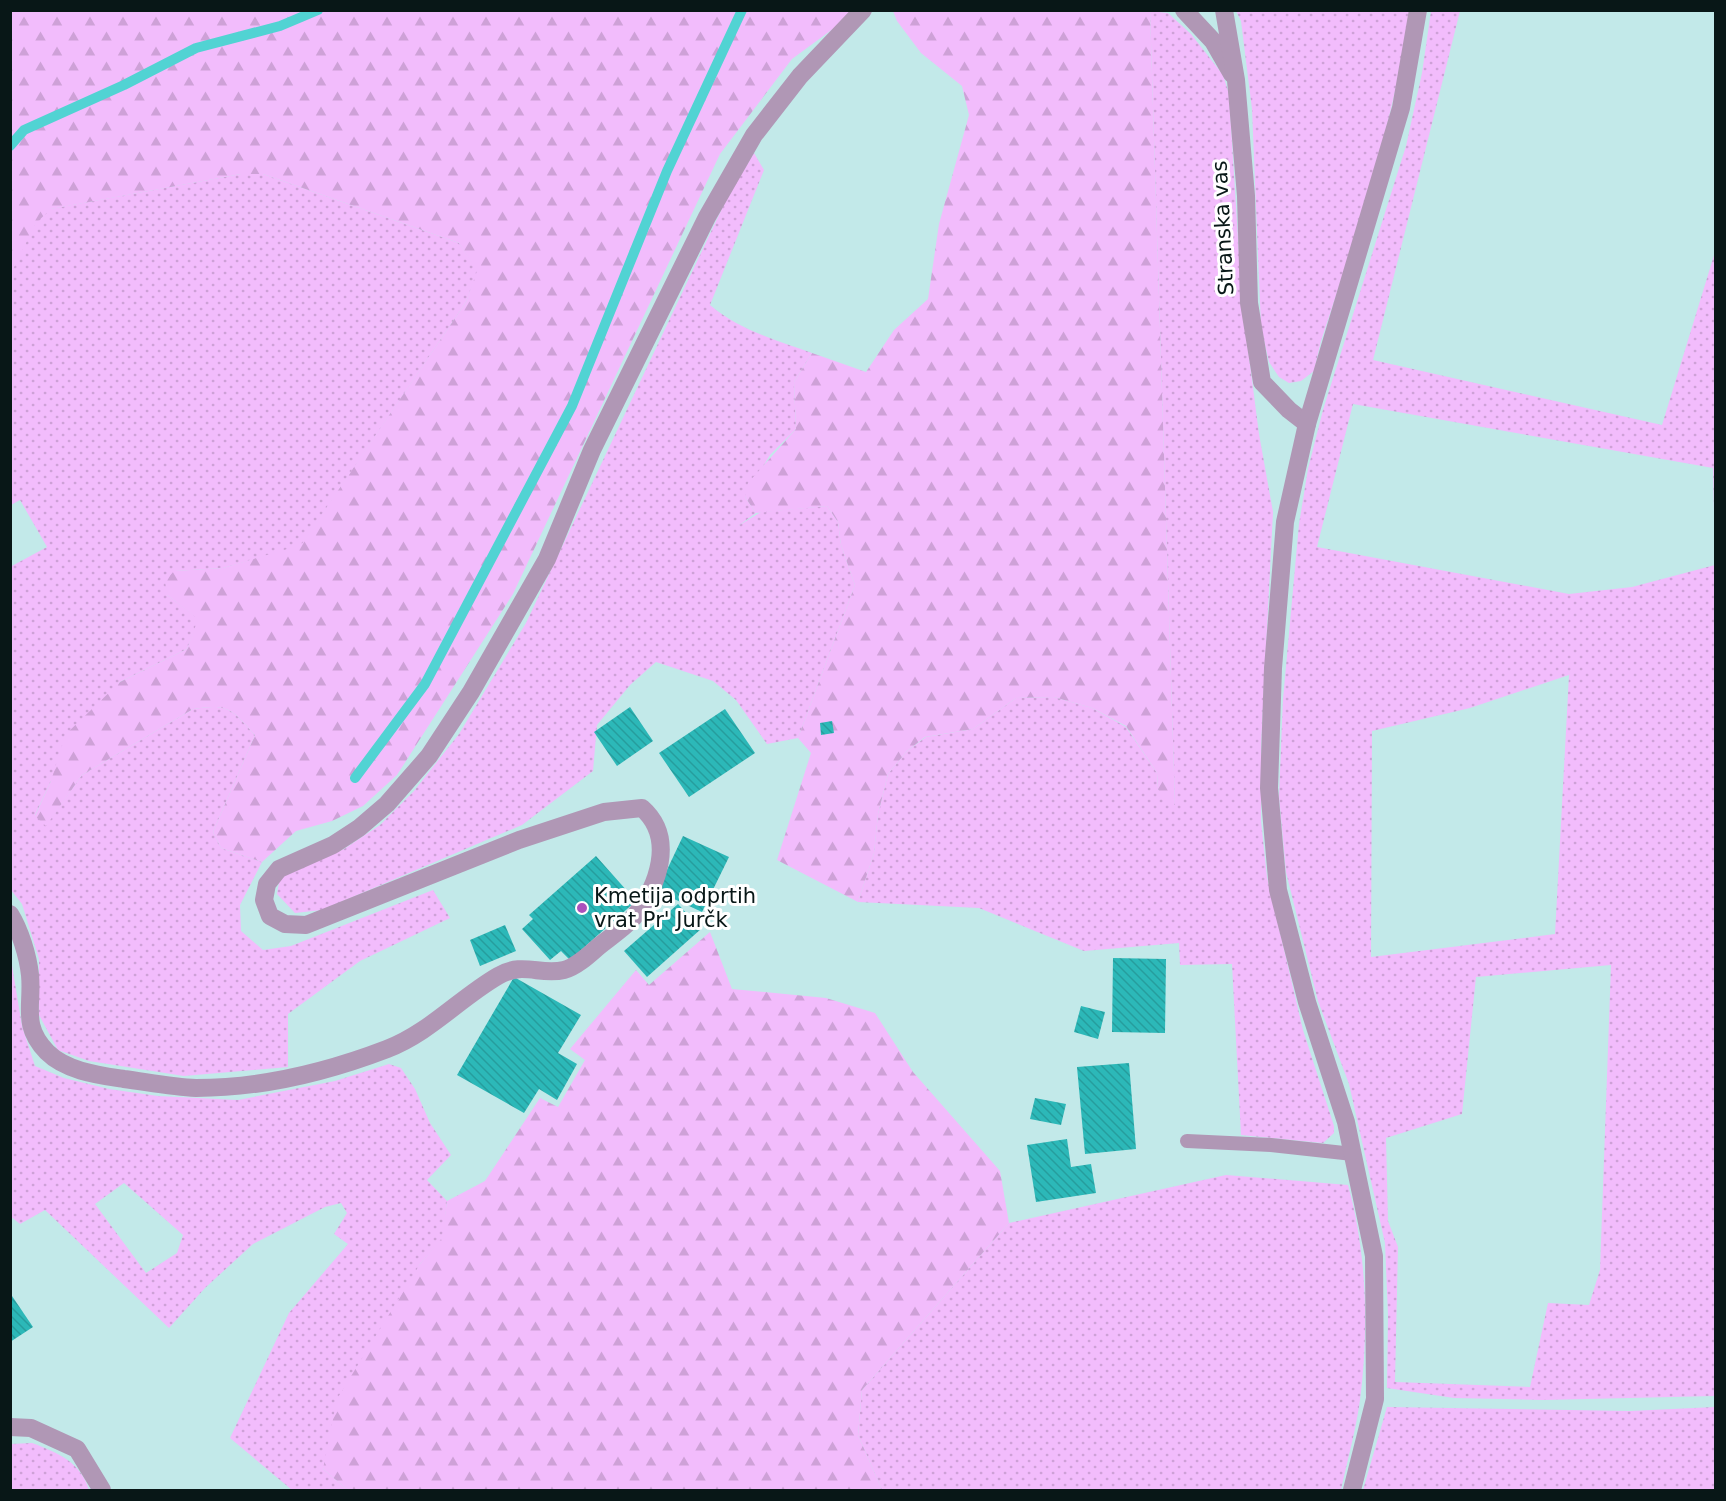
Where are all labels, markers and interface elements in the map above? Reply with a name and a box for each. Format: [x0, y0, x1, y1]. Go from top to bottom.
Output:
street label: Stranska vas [1207, 160, 1239, 296]
place label: Kmetija odprtih vrat Pr' Jurčk [594, 884, 756, 932]
marker: Kmetija odprtih vrat Pr' Jurčk [575, 901, 589, 915]

